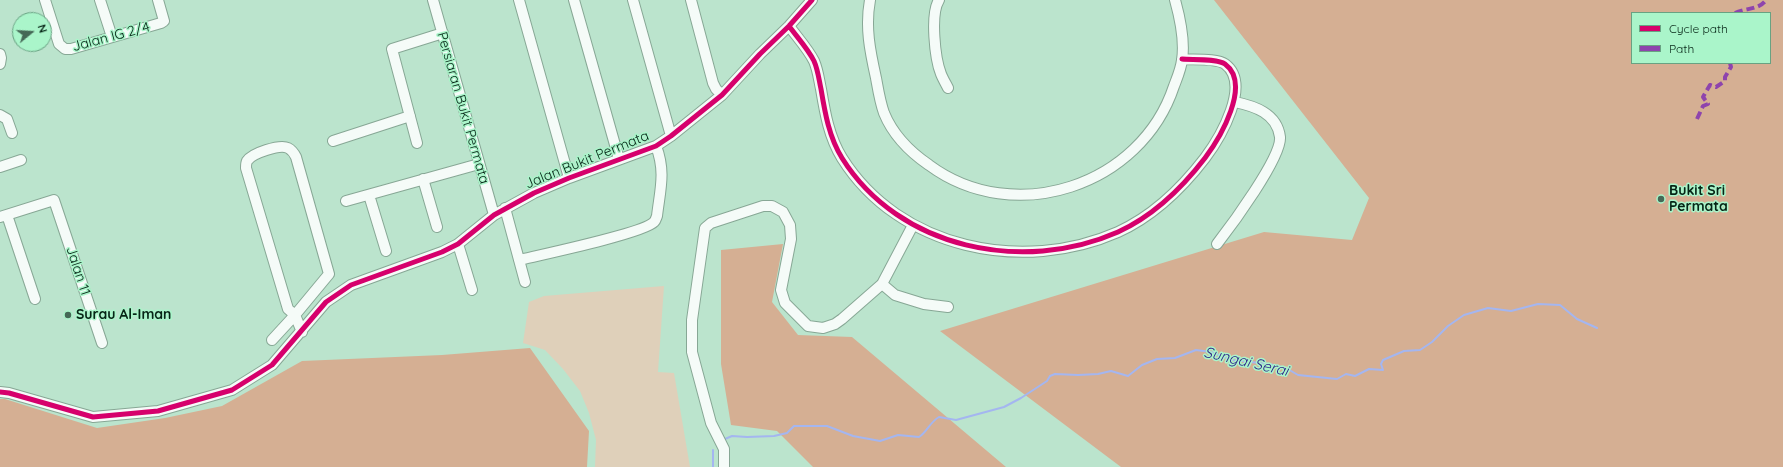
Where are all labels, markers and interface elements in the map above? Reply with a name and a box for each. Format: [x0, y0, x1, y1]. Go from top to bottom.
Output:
north arrow [12, 12, 52, 52]
legend [1631, 12, 1771, 64]
street label: Jalan IG 2/4 [70, 19, 152, 55]
text: Cycle path [1669, 21, 1728, 36]
text: N [35, 23, 50, 35]
street label: Persiaran Bukit Permata [433, 30, 493, 186]
text: Path [1669, 41, 1694, 56]
street label: Jalan Bukit Permata [523, 127, 651, 193]
place label: Bukit Sri Permata [1669, 183, 1728, 216]
marker: Bukit Sri Permata [1656, 194, 1666, 204]
street label: Jalan 11 [62, 244, 94, 298]
place label: Surau Al-Iman [76, 307, 171, 323]
marker: Surau Al-Iman [63, 310, 73, 320]
water label: Sungai Serai [1202, 344, 1290, 380]

